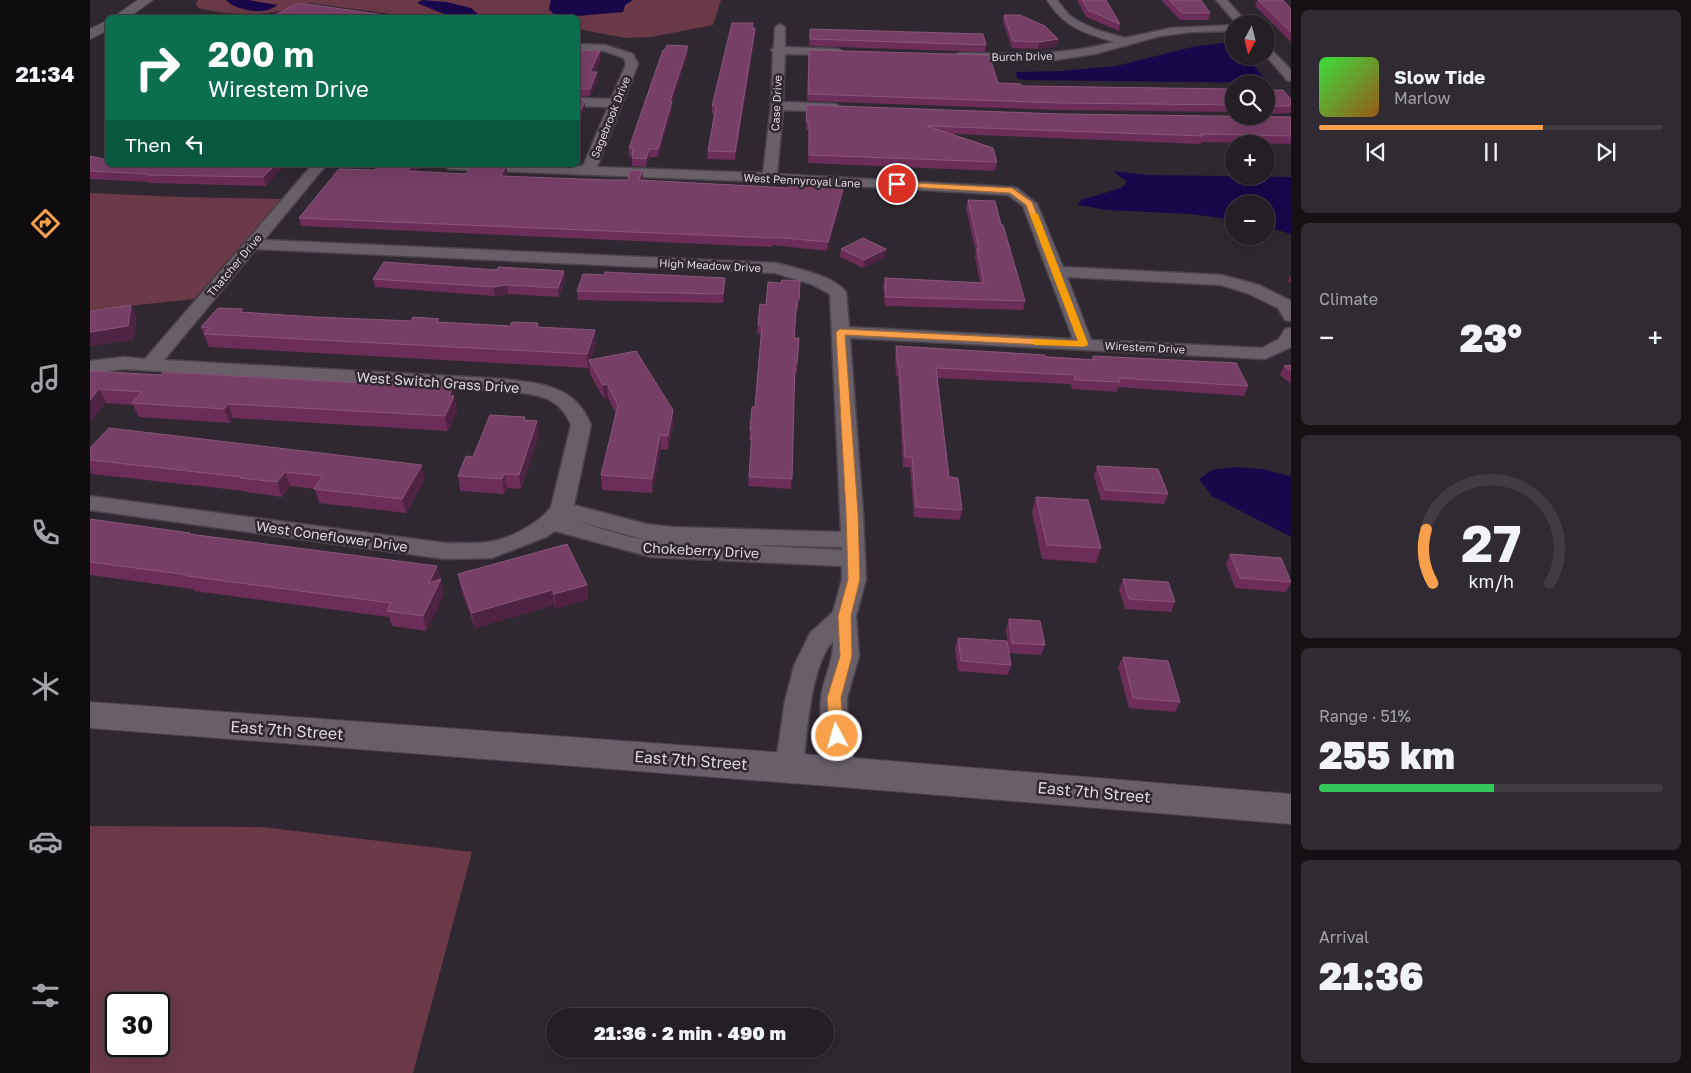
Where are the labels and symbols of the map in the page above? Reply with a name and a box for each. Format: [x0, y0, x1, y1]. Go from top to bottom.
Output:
north arrow [1225, 15, 1275, 65]
street label: Burch Drive [991, 49, 1053, 63]
street label: Sagebrook Drive [588, 74, 632, 160]
street label: Case Drive [768, 75, 784, 131]
pin [876, 163, 918, 205]
street label: West Pennyroyal Lane [743, 170, 861, 190]
street label: Thatcher Drive [204, 231, 264, 299]
street label: High Meadow Drive [659, 256, 761, 274]
street label: Wirestem Drive [1105, 338, 1185, 356]
street label: West Switch Grass Drive [356, 368, 520, 396]
street label: West Coneflower Drive [255, 517, 409, 555]
street label: Chokeberry Drive [642, 538, 760, 562]
position arrow [810, 709, 862, 761]
street label: East 7th Street [230, 716, 344, 744]
street label: East 7th Street [634, 746, 748, 774]
street label: East 7th Street [1037, 777, 1151, 807]
speed limit sign: 30 [105, 992, 170, 1057]

